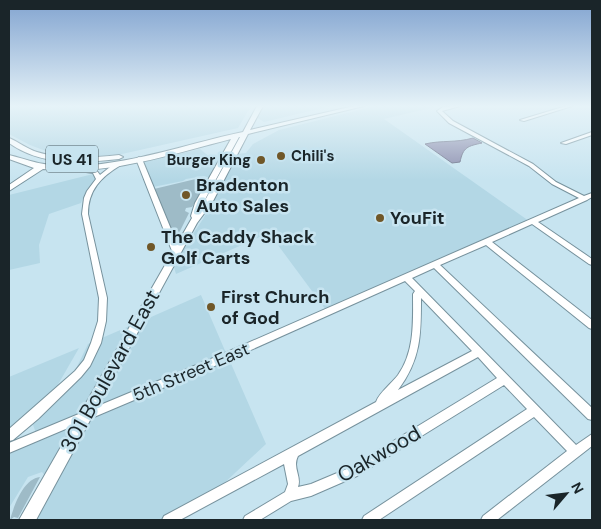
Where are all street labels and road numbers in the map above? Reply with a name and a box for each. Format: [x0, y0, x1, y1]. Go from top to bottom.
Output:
road number: US 41 [46, 146, 98, 172]
street label: 301 Boulevard East [54, 285, 166, 457]
street label: 5th Street East [129, 337, 253, 407]
street label: Oakwood [332, 419, 426, 489]

